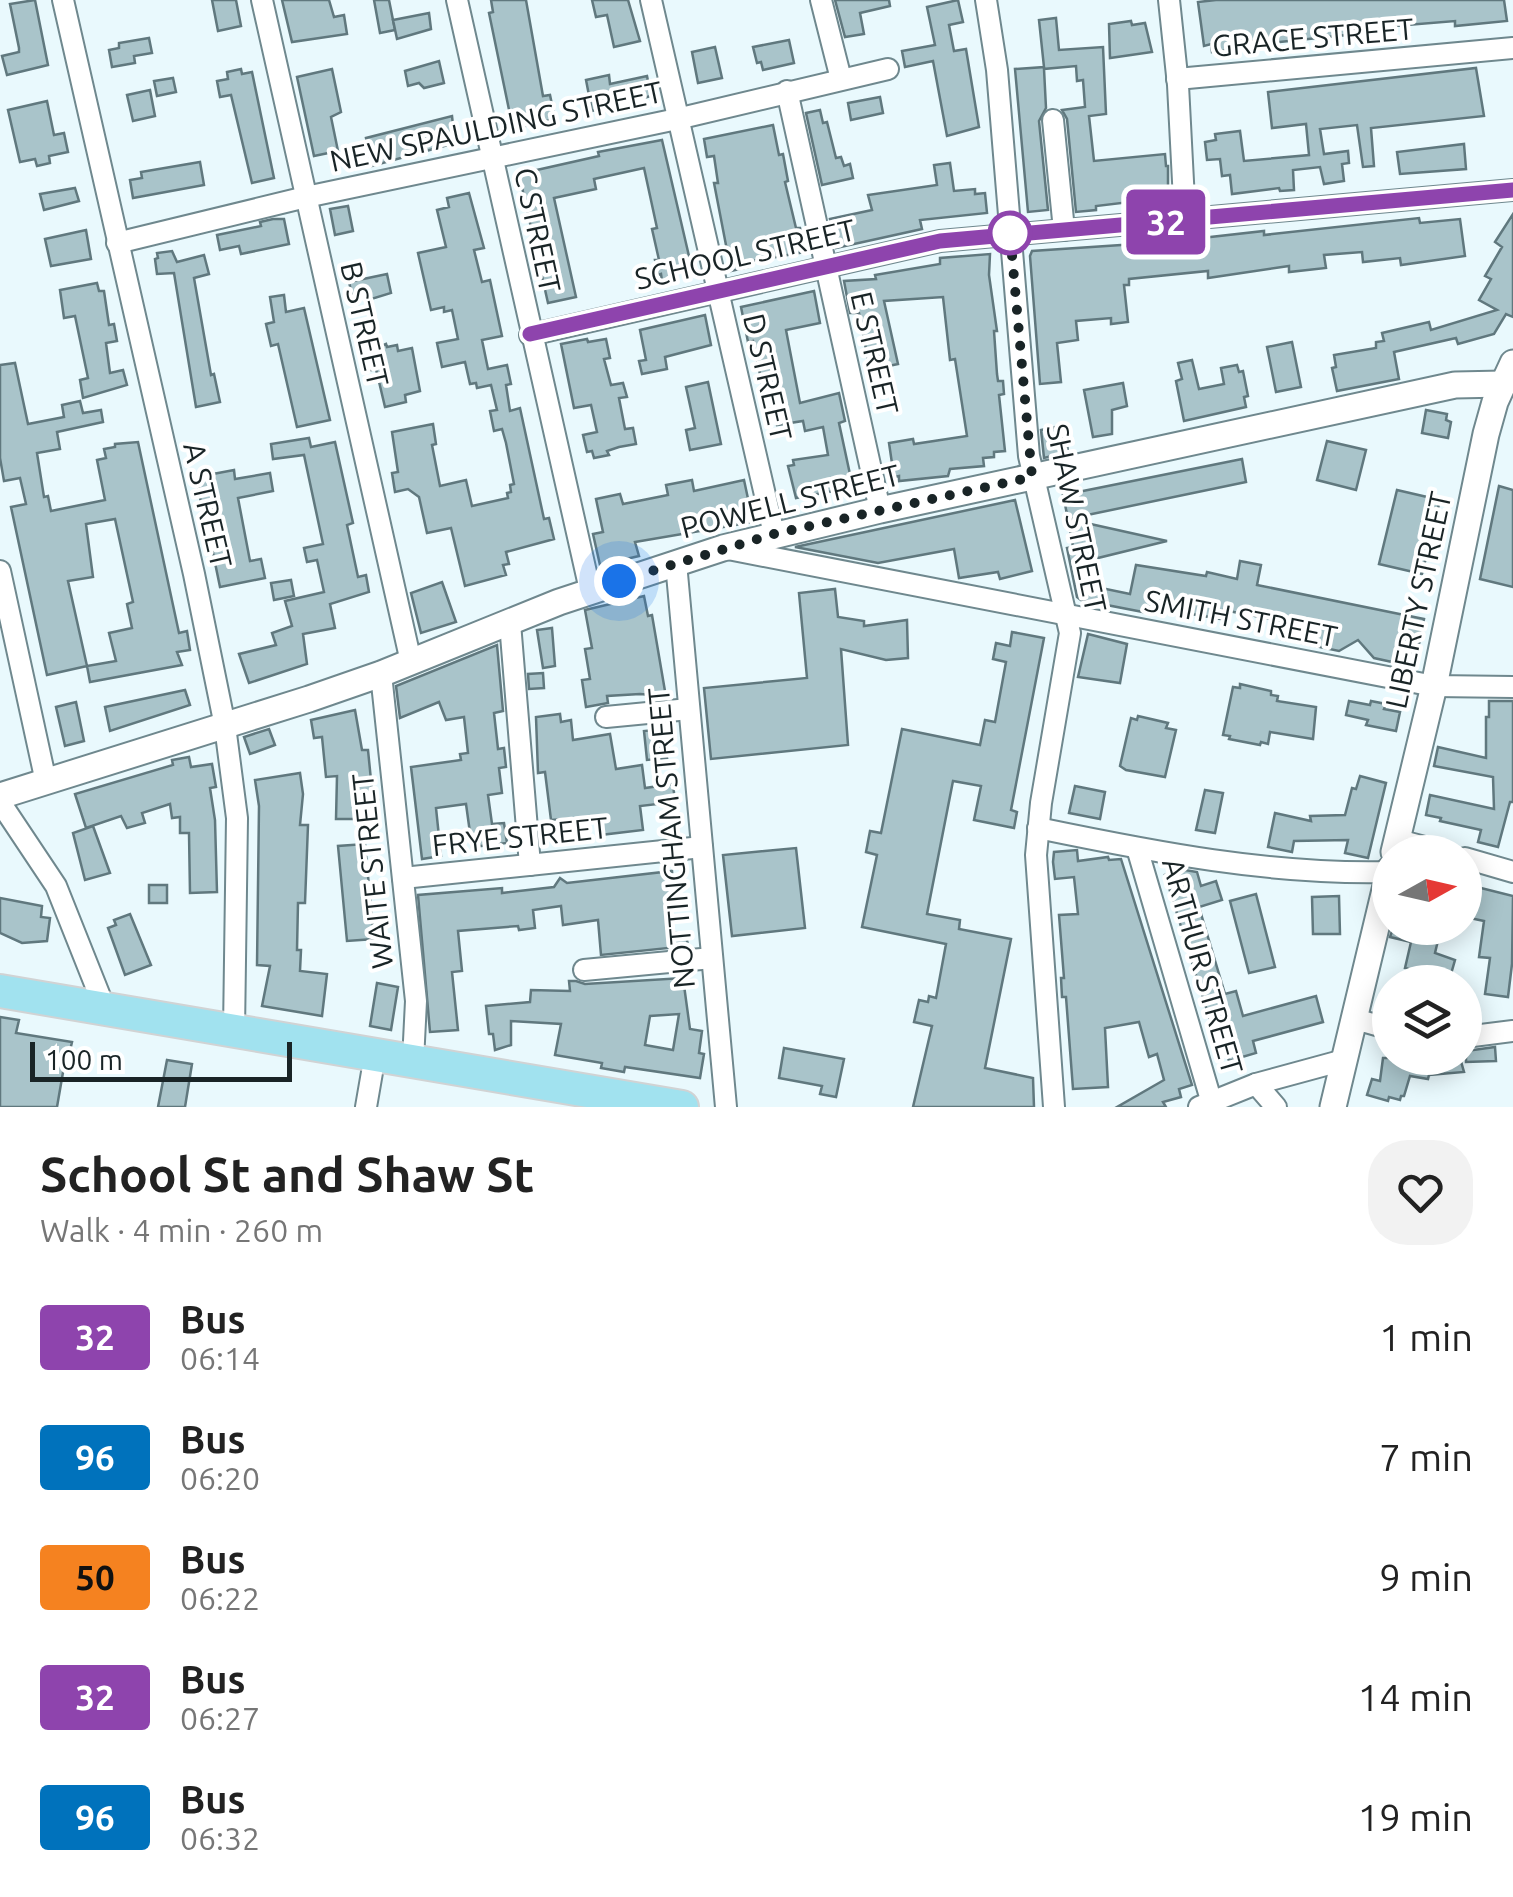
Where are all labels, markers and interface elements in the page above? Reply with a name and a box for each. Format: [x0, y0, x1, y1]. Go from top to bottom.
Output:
street label: GRACE STREET [1211, 11, 1415, 63]
street label: NEW SPAULDING STREET [327, 74, 666, 178]
street label: C STREET [508, 165, 568, 296]
line badge: 32 [1121, 190, 1211, 254]
text: 32 [1146, 202, 1186, 242]
street label: SCHOOL STREET [631, 212, 859, 296]
unlabelled marker [989, 212, 1031, 254]
street label: B STREET [334, 258, 396, 390]
street label: E STREET [844, 288, 906, 418]
street label: D STREET [737, 310, 799, 444]
street label: SHAW STREET [1040, 421, 1114, 616]
street label: A STREET [177, 439, 239, 571]
street label: POWELL STREET [677, 457, 903, 545]
street label: LIBERTY STREET [1378, 488, 1458, 711]
your location [594, 556, 644, 606]
street label: SMITH STREET [1142, 583, 1340, 653]
street label: NOTTINGHAM STREET [641, 686, 701, 990]
street label: WAITE STREET [345, 771, 399, 970]
street label: FRYE STREET [430, 810, 610, 862]
north arrow [1372, 835, 1482, 945]
map controls [1372, 835, 1482, 1075]
street label: ARTHUR STREET [1156, 854, 1250, 1078]
button: layers [1372, 965, 1482, 1075]
scale bar [30, 1037, 292, 1082]
text: 100 m [45, 1044, 123, 1075]
button: heart [1368, 1140, 1473, 1245]
text: School St and Shaw St [40, 1147, 534, 1201]
text: Walk · 4 min · 260 m [40, 1212, 323, 1248]
text: Bus [180, 1298, 245, 1340]
text: 1 min [1379, 1316, 1473, 1358]
text: 32 [75, 1317, 115, 1357]
text: 06:14 [180, 1340, 260, 1376]
text: Bus [180, 1418, 245, 1460]
text: 7 min [1379, 1436, 1473, 1478]
text: 96 [75, 1437, 115, 1477]
text: 06:20 [180, 1460, 260, 1496]
text: Bus [180, 1538, 245, 1580]
text: 9 min [1379, 1556, 1473, 1598]
text: 50 [75, 1557, 115, 1597]
text: 06:22 [180, 1580, 260, 1616]
text: Bus [180, 1658, 245, 1700]
text: 14 min [1358, 1676, 1473, 1718]
text: 32 [75, 1677, 115, 1717]
text: 06:27 [180, 1700, 260, 1736]
text: Bus [180, 1778, 245, 1820]
text: 19 min [1358, 1796, 1473, 1838]
text: 96 [75, 1797, 115, 1837]
text: 06:32 [180, 1820, 260, 1856]

